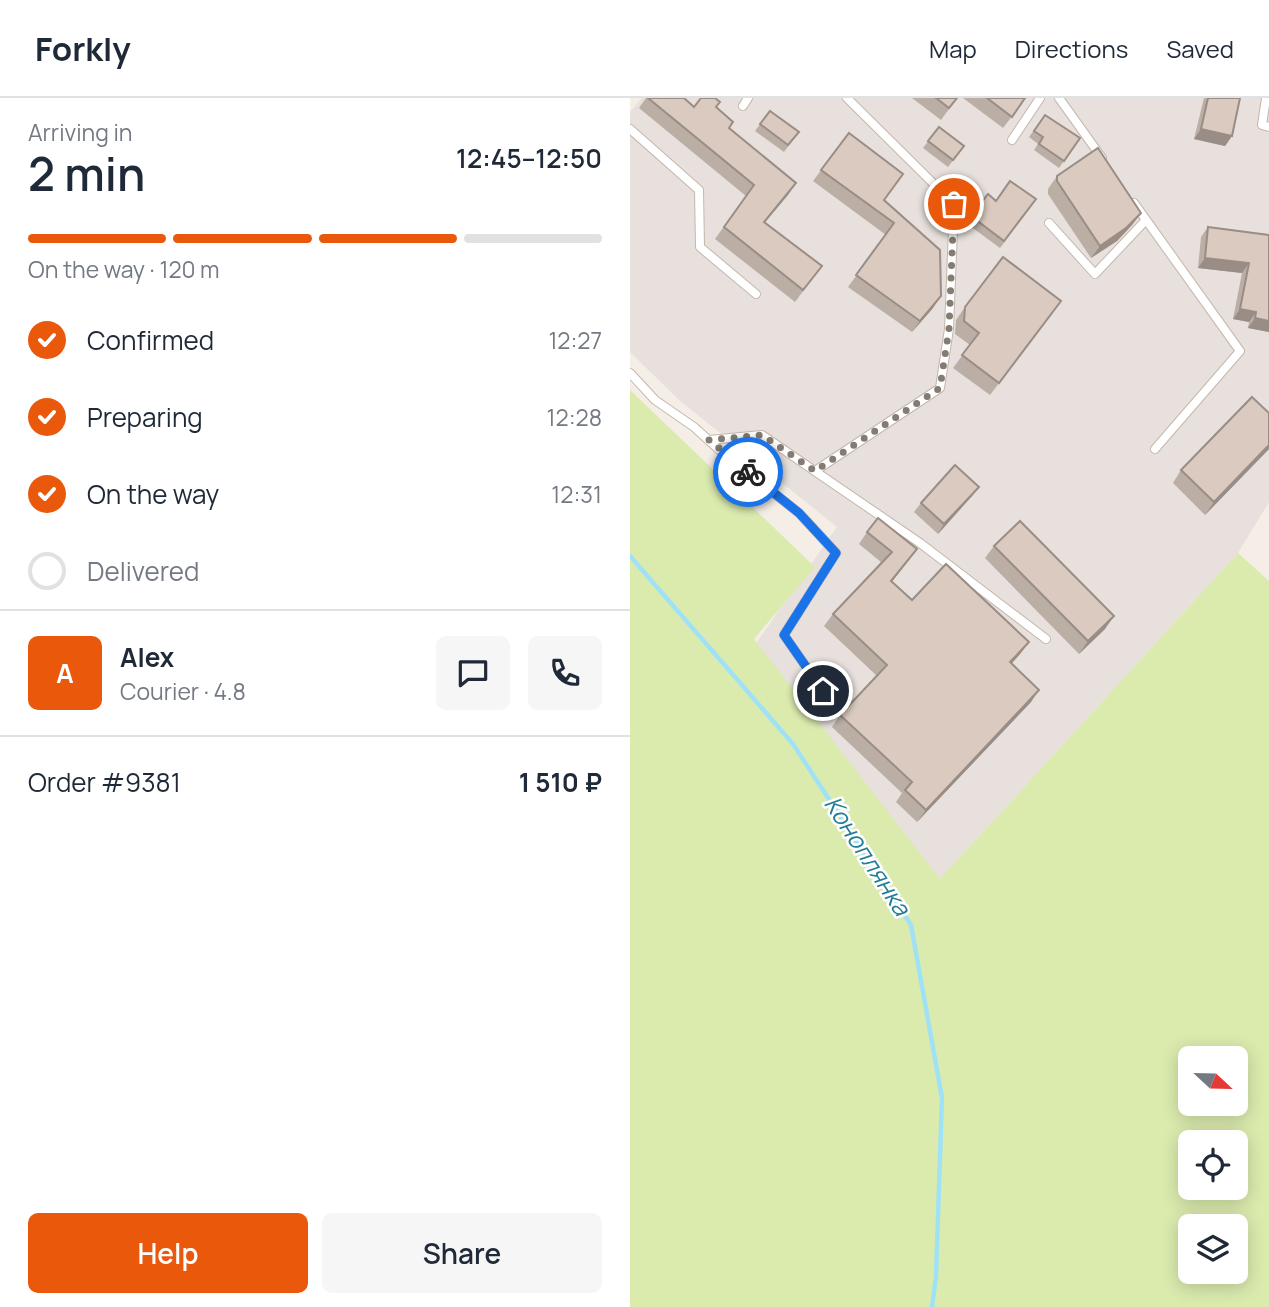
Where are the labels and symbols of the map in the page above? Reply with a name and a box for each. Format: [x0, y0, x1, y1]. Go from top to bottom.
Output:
pin [924, 174, 984, 234]
courier [713, 437, 783, 507]
pin [793, 661, 853, 721]
water label: Коноплянка [817, 789, 920, 923]
north arrow [1178, 1046, 1248, 1116]

